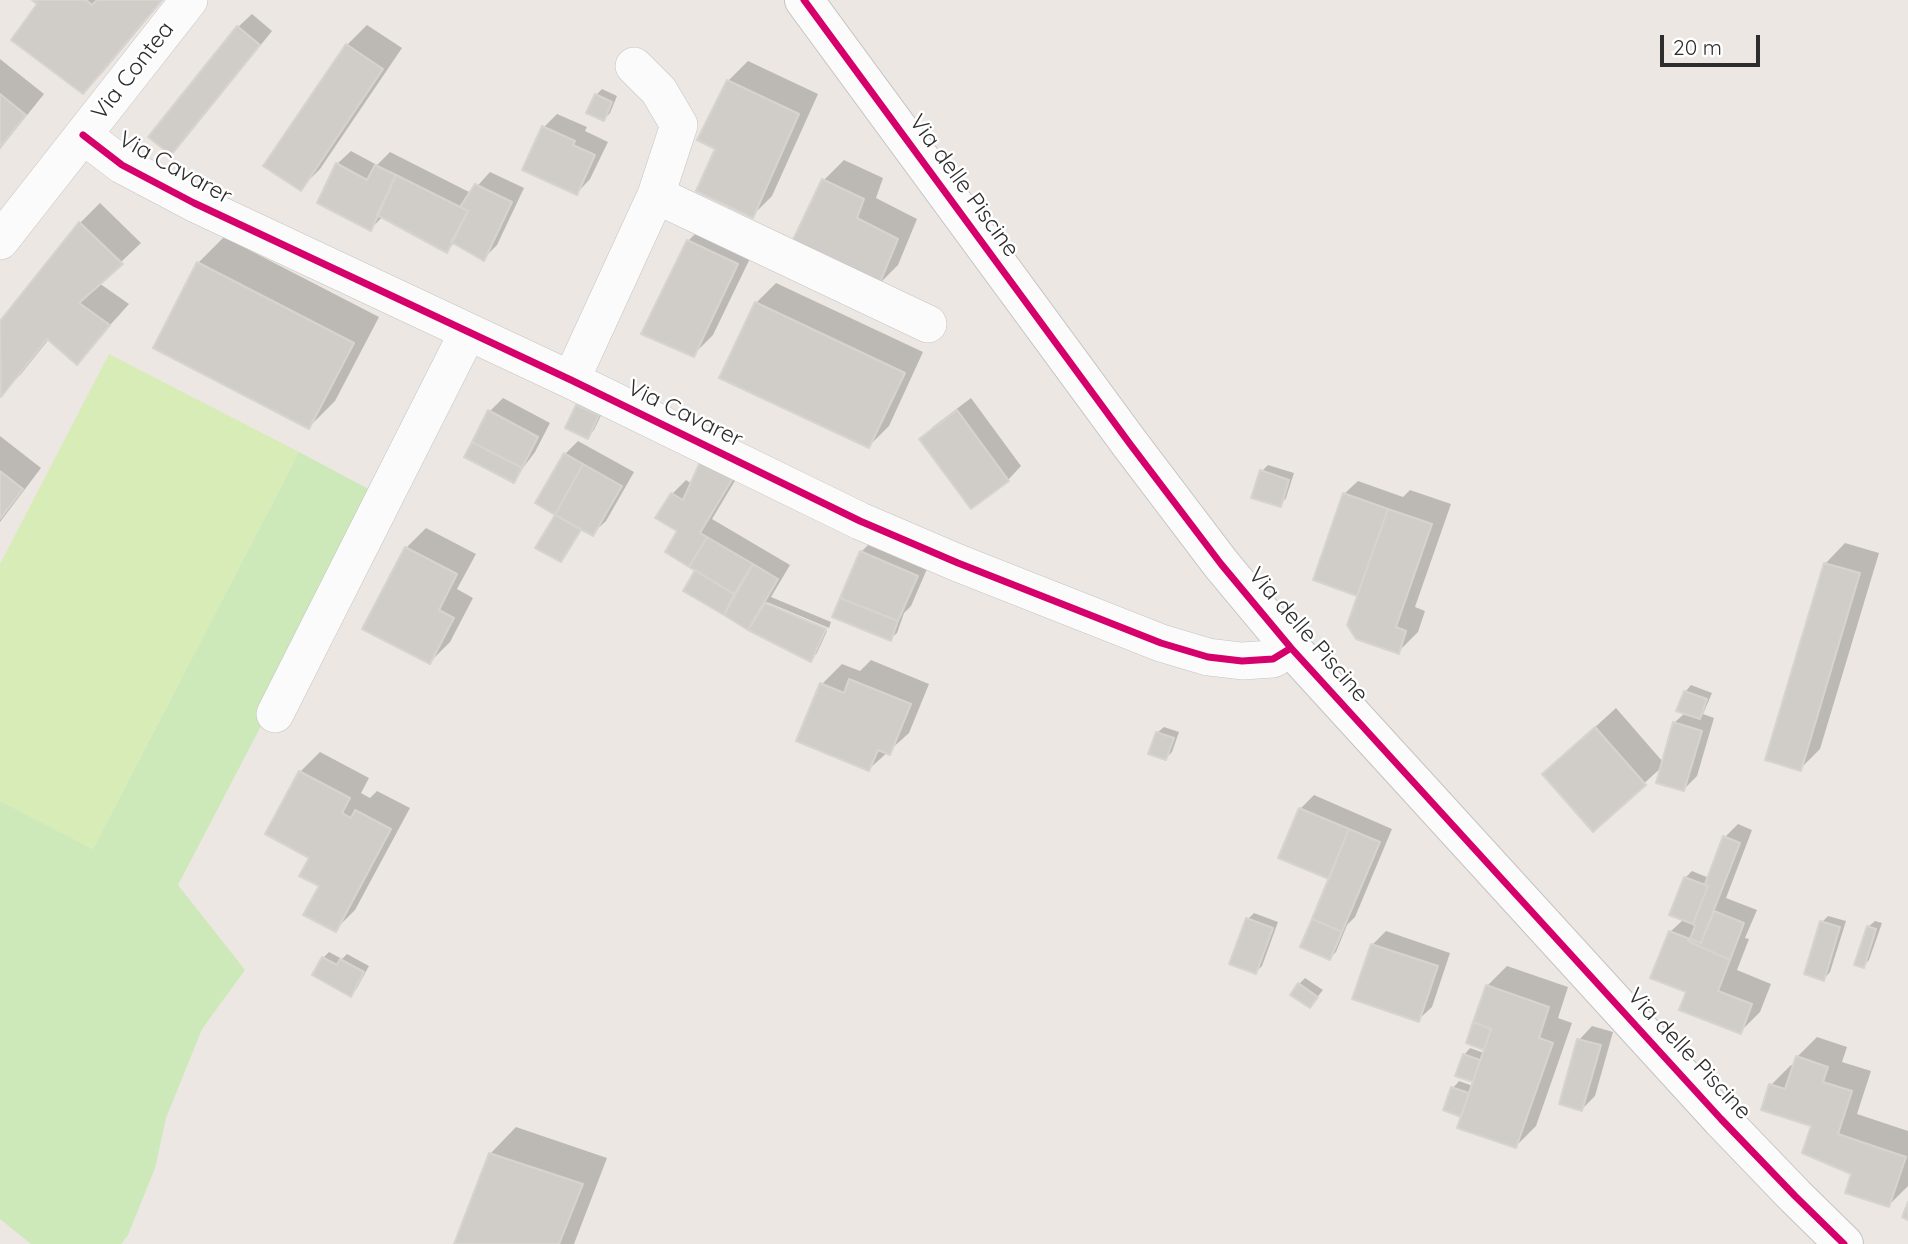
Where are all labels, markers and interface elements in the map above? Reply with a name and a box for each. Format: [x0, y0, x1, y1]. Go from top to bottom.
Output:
street label: Via Contea [86, 16, 180, 126]
scale bar [1663, 21, 1763, 65]
text: 20 m [1673, 34, 1722, 60]
street label: Via delle Piscine [903, 109, 1025, 263]
street label: Via Cavarer [113, 126, 237, 210]
street label: Via Cavarer [623, 374, 747, 454]
street label: Via delle Piscine [1242, 562, 1374, 708]
street label: Via delle Piscine [1621, 983, 1757, 1125]

